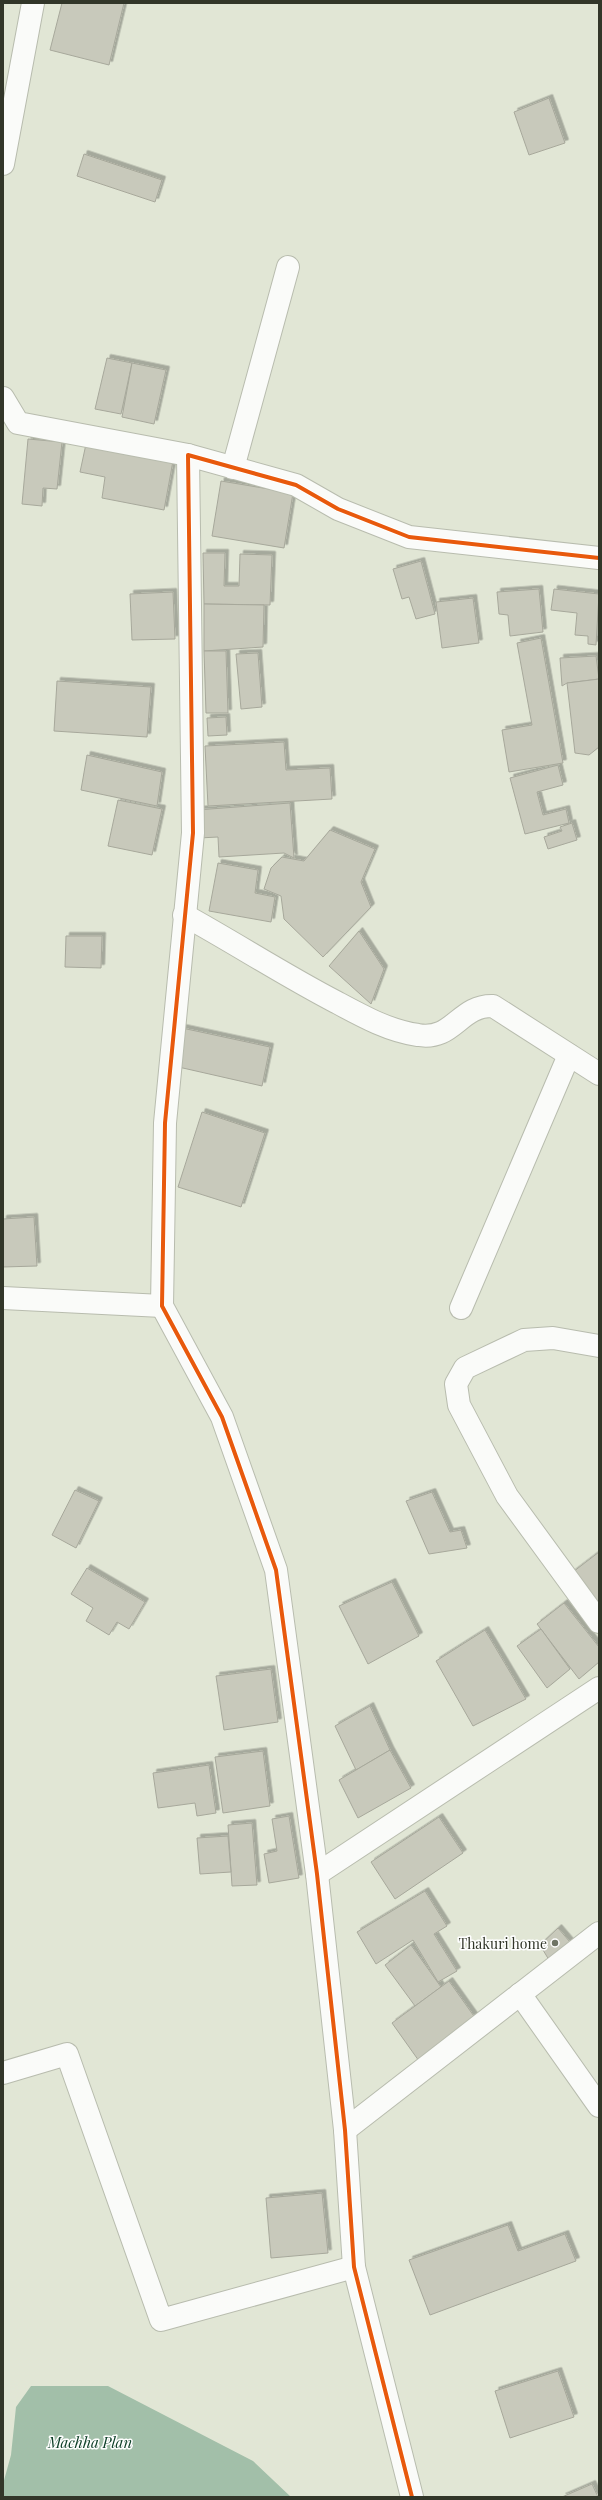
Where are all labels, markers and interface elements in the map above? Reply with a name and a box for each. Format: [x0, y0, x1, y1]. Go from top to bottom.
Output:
place label: Thakuri home [459, 1934, 547, 1953]
marker: Thakuri home [550, 1938, 560, 1948]
water label: Machha Plan [47, 2432, 132, 2452]

